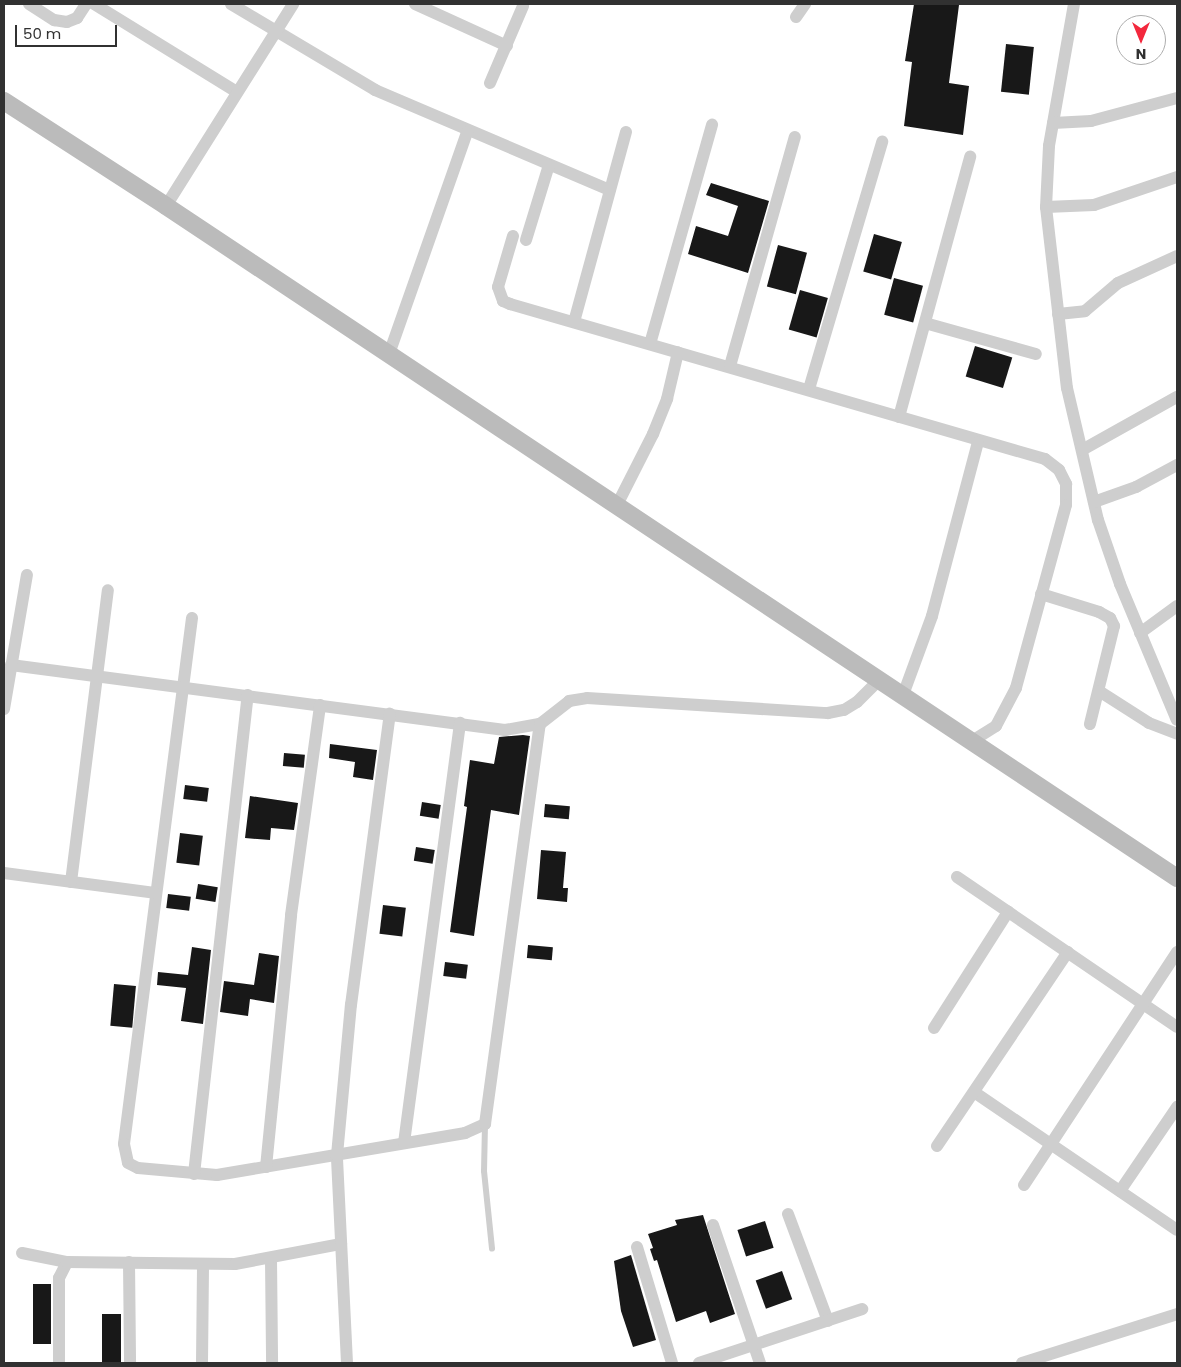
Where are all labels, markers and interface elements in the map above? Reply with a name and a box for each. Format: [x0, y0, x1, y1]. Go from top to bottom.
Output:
scale bar [18, 15, 120, 47]
north arrow [1116, 15, 1166, 65]
text: 50 m [23, 23, 61, 44]
text: N [1136, 44, 1146, 64]

